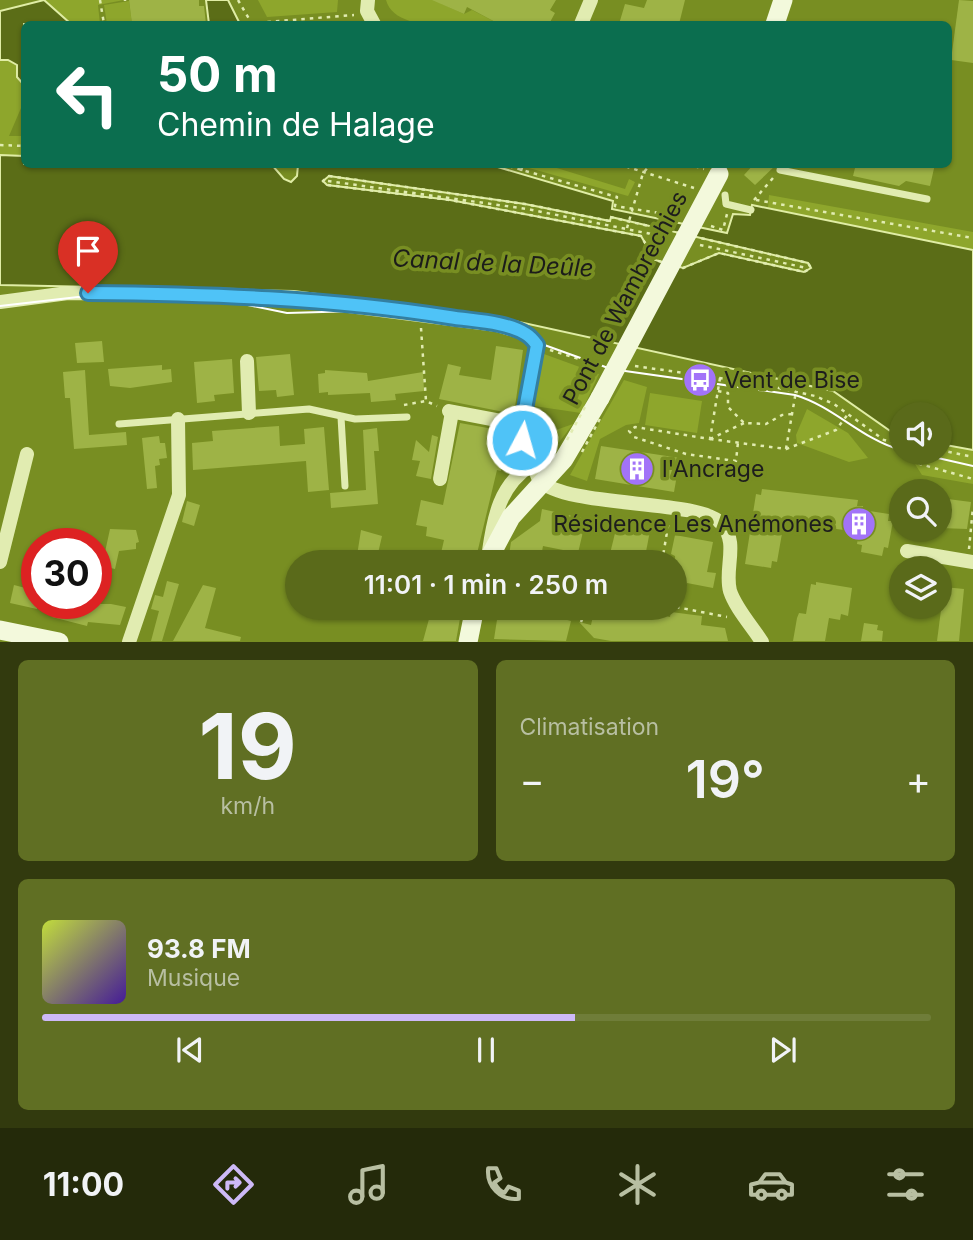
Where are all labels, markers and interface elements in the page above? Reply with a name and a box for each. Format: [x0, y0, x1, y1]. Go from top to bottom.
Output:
text: 50 m [157, 45, 278, 104]
icon: left [42, 49, 133, 140]
text: Chemin de Halage [157, 105, 435, 144]
street label: Pont de Wambrechies [557, 186, 693, 410]
pin [58, 221, 118, 293]
icon: arrive [69, 232, 107, 270]
water label: Canal de la Deûle [392, 243, 594, 283]
bus stop icon: Vent de Bise [681, 361, 719, 399]
place label: Vent de Bise [724, 366, 860, 394]
map controls [889, 402, 952, 619]
button: sound [889, 402, 952, 465]
position arrow [485, 403, 559, 477]
building icon: l'Ancrage [618, 450, 656, 488]
place label: l'Ancrage [662, 455, 764, 483]
button: search [889, 479, 952, 542]
building icon: Résidence Les Anémones [840, 505, 878, 543]
place label: Résidence Les Anémones [553, 510, 834, 538]
speed limit sign: 30 [21, 528, 112, 619]
button: layers [889, 556, 952, 619]
text: 11:01 · 1 min · 250 m [364, 569, 608, 600]
text: 19 [199, 691, 297, 801]
text: Climatisation [520, 713, 659, 741]
text: 19° [686, 748, 765, 811]
text: − [520, 757, 545, 803]
text: + [906, 757, 931, 803]
text: km/h [220, 792, 275, 820]
text: 93.8 FM [147, 933, 251, 964]
text: Musique [147, 964, 240, 992]
icon: previous [171, 1031, 209, 1069]
icon: pause [467, 1031, 505, 1069]
icon: next [764, 1031, 802, 1069]
icon: directions [209, 1160, 258, 1209]
icon: music [344, 1160, 393, 1209]
icon: phone [478, 1160, 527, 1209]
icon: climate [613, 1160, 662, 1209]
icon: car [747, 1160, 796, 1209]
icon: filters [881, 1160, 930, 1209]
text: 11:00 [43, 1165, 124, 1204]

